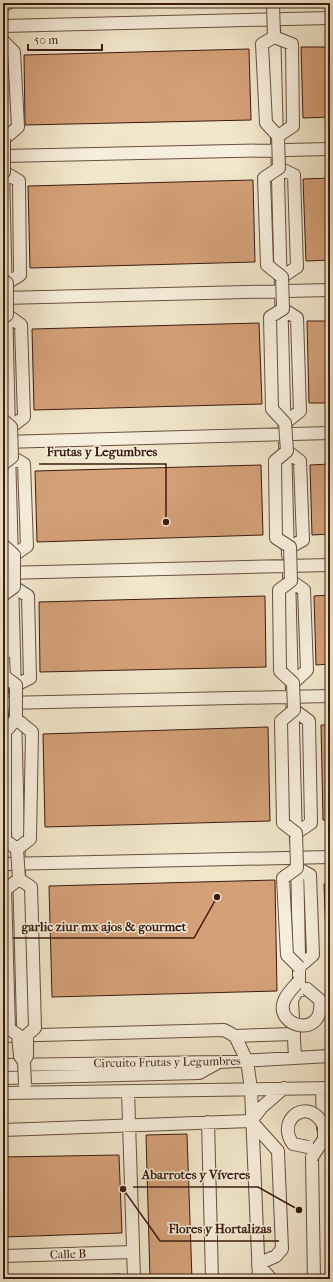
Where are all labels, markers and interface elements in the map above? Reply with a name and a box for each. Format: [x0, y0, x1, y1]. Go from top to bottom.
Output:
scale bar [28, 26, 102, 52]
text: 50 m [34, 33, 58, 47]
callout: Frutas y Legumbres [39, 439, 166, 464]
text: Frutas y Legumbres [46, 444, 158, 460]
callout: garlic ziur mx ajos & gourmet [13, 913, 194, 938]
text: garlic ziur mx ajos & gourmet [22, 919, 187, 935]
street label: Circuito Frutas y Legumbres [93, 1054, 241, 1070]
callout: Abarrotes y Víveres [133, 1162, 258, 1187]
text: Abarrotes y Víveres [141, 1167, 250, 1183]
callout: Flores y Hortalizas [160, 1216, 279, 1241]
text: Flores y Hortalizas [167, 1221, 272, 1237]
street label: Calle B [50, 1246, 87, 1262]

